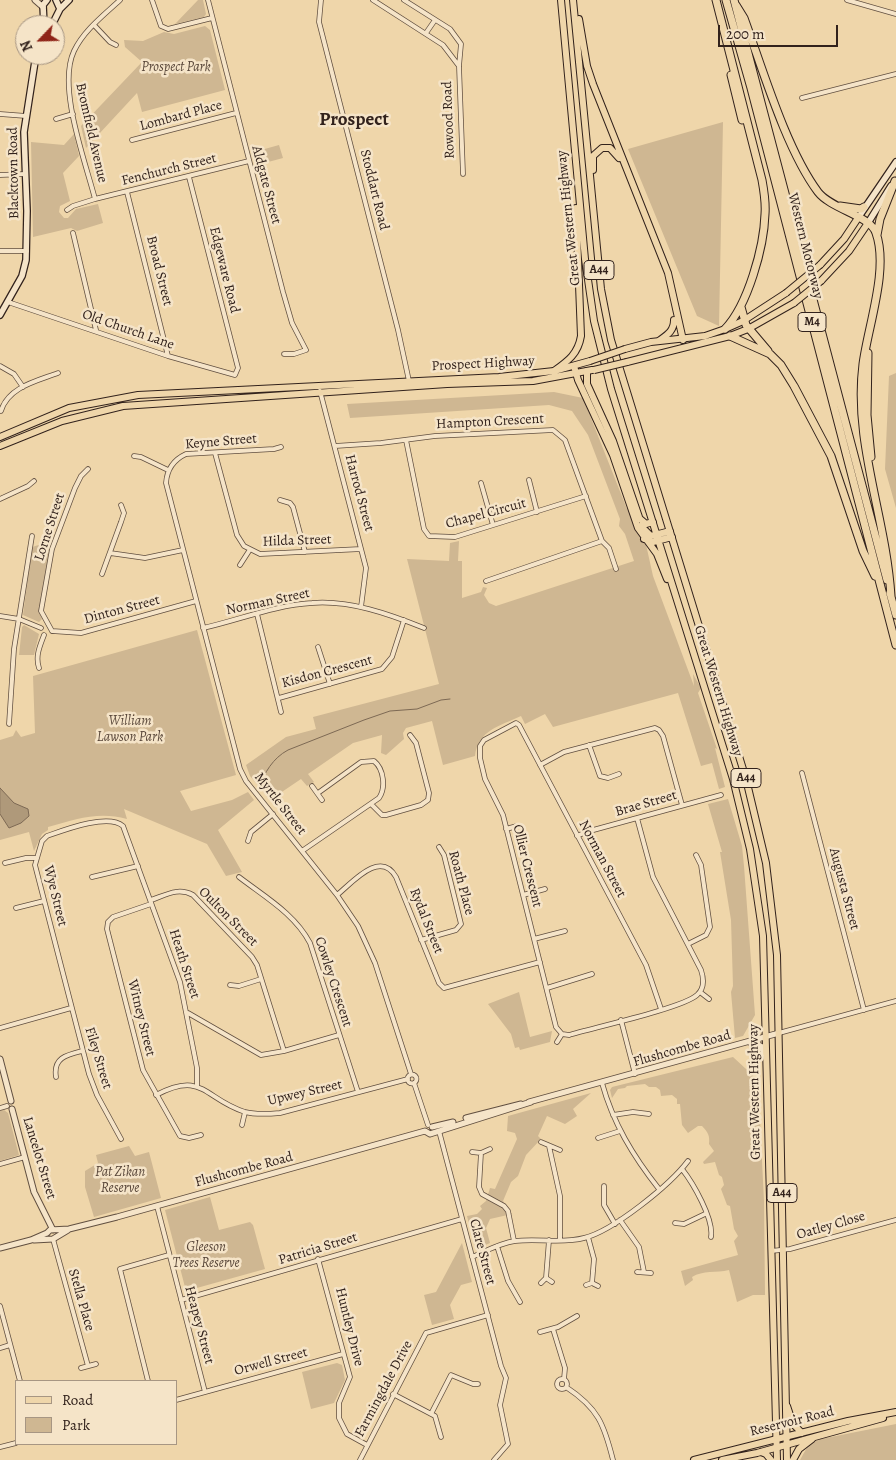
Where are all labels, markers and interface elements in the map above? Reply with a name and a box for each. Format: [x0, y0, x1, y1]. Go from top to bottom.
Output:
north arrow [15, 15, 65, 65]
scale bar [721, 15, 841, 47]
text: 200 m [726, 24, 765, 44]
text: N [16, 37, 38, 54]
park label: Prospect Park [141, 60, 211, 76]
street label: Bromfield Avenue [71, 81, 111, 185]
street label: Rowood Road [439, 81, 459, 159]
street label: Lombard Place [138, 97, 224, 135]
district label: Prospect [319, 109, 389, 131]
street label: Blacktown Road [5, 127, 23, 219]
street label: Aldgate Street [247, 144, 285, 226]
street label: Stoddart Road [356, 148, 392, 232]
street label: Fenchurch Street [120, 150, 218, 190]
street label: Great Western Highway [554, 150, 584, 286]
street label: Western Motorway [784, 191, 826, 301]
street label: Edgeware Road [205, 225, 243, 315]
street label: Broad Street [142, 234, 176, 308]
road number: A44 [584, 260, 614, 280]
street label: Old Church Lane [80, 306, 176, 354]
road number: M4 [798, 313, 826, 332]
street label: Prospect Highway [431, 353, 535, 375]
street label: Hampton Crescent [436, 411, 544, 433]
street label: Keyne Street [184, 430, 258, 454]
street label: Harrod Street [341, 453, 377, 533]
street label: Lorne Street [31, 491, 69, 563]
street label: Chapel Circuit [444, 495, 528, 533]
street label: Hilda Street [262, 531, 332, 551]
street label: Norman Street [225, 585, 311, 619]
street label: Dinton Street [82, 592, 162, 628]
street label: Great Western Highway [690, 624, 746, 758]
street label: Kisdon Crescent [280, 652, 374, 692]
park label: William Lawson Park [97, 714, 163, 746]
road number: A44 [731, 768, 761, 788]
street label: Myrtle Street [250, 769, 310, 839]
street label: Brae Street [613, 787, 679, 821]
street label: Norman Street [575, 817, 629, 901]
street label: Ollier Crescent [509, 823, 545, 909]
street label: Augusta Street [825, 846, 863, 932]
street label: Roath Place [444, 849, 478, 917]
street label: Wye Street [39, 864, 71, 928]
street label: Oulton Street [195, 884, 261, 950]
street label: Rydal Street [405, 886, 447, 956]
street label: Heath Street [165, 927, 203, 1001]
street label: Cowley Crescent [311, 935, 355, 1029]
street label: Witney Street [123, 978, 159, 1058]
street label: Great Western Highway [745, 1024, 765, 1160]
street label: Filey Street [81, 1025, 115, 1091]
street label: Flushcombe Road [631, 1027, 733, 1071]
street label: Upwey Street [266, 1076, 344, 1110]
street label: Lancelot Street [18, 1115, 60, 1201]
street label: Flushcombe Road [193, 1149, 295, 1191]
park label: Pat Zikan Reserve [95, 1165, 145, 1198]
road number: A44 [767, 1184, 797, 1202]
street label: Oatley Close [795, 1208, 867, 1244]
street label: Clare Street [465, 1217, 499, 1287]
street label: Patricia Street [277, 1229, 359, 1269]
park label: Gleeson Trees Reserve [172, 1240, 240, 1272]
street label: Stella Place [64, 1267, 98, 1333]
street label: Heapey Street [181, 1284, 217, 1366]
street label: Huntley Drive [331, 1286, 367, 1368]
street label: Farmingdale Drive [352, 1338, 416, 1440]
street label: Orwell Street [233, 1344, 309, 1380]
legend [15, 1380, 178, 1445]
text: Road [62, 1390, 93, 1410]
street label: Reservoir Road [748, 1403, 836, 1441]
text: Park [62, 1415, 90, 1435]

